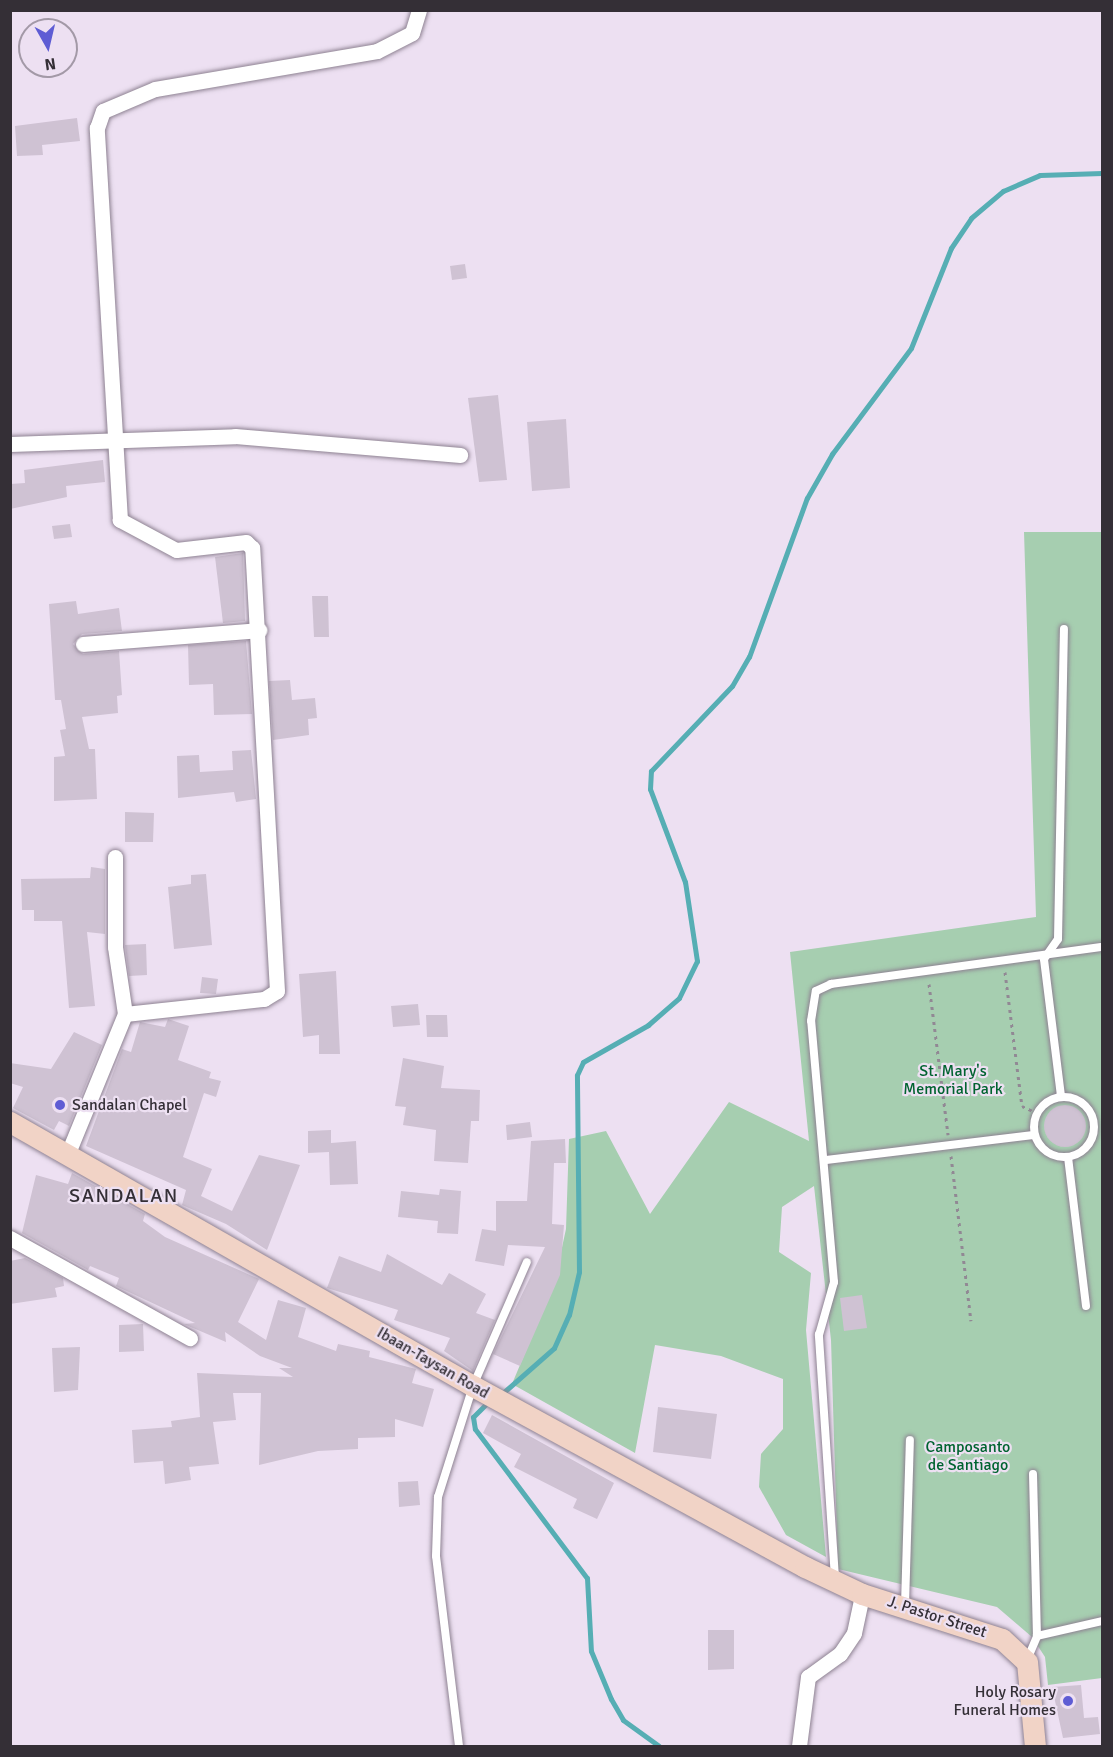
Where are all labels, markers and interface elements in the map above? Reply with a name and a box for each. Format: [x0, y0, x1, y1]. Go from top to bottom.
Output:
north arrow [18, 18, 78, 78]
text: N [43, 53, 57, 75]
park label: St. Mary's Memorial Park [903, 1061, 1003, 1099]
place label: Sandalan Chapel [72, 1095, 187, 1115]
marker: Sandalan Chapel [53, 1098, 67, 1112]
district label: SANDALAN [69, 1183, 179, 1207]
street label: Ibaan-Taysan Road [373, 1323, 493, 1403]
park label: Camposanto de Santiago [926, 1437, 1010, 1475]
street label: J. Pastor Street [885, 1592, 989, 1642]
place label: Holy Rosary Funeral Homes [954, 1682, 1056, 1720]
marker: Holy Rosary Funeral Homes [1061, 1694, 1075, 1708]

